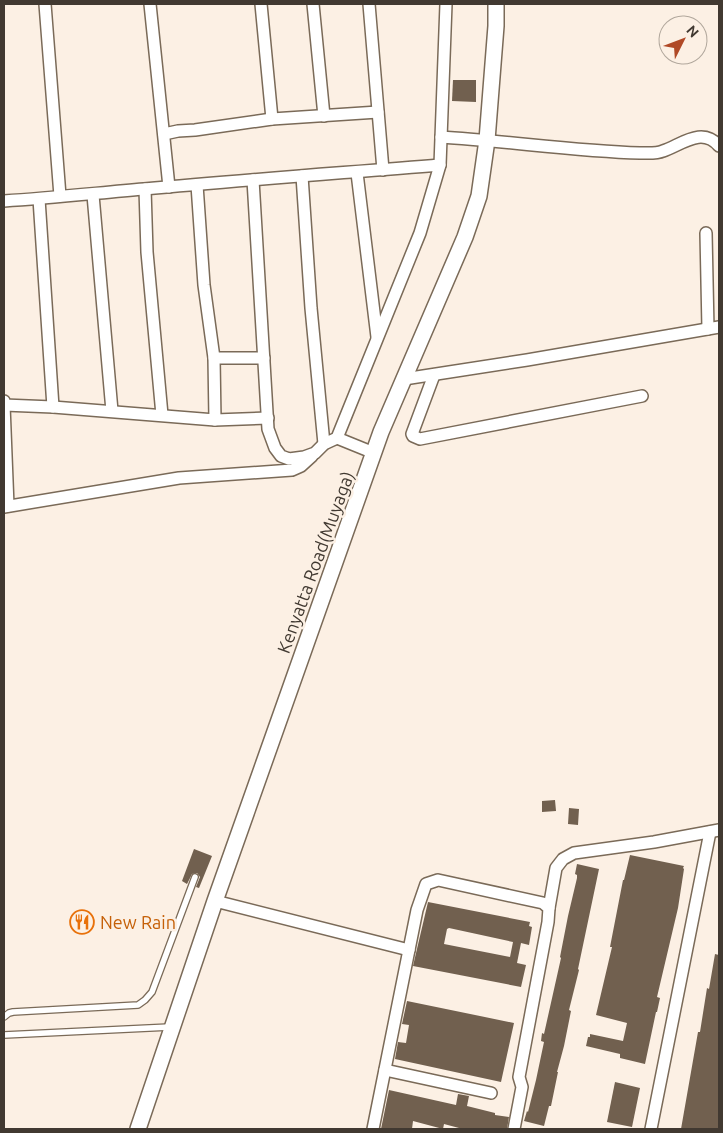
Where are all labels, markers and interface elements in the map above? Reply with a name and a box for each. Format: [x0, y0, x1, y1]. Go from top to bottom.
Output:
north arrow [658, 15, 708, 65]
text: N [683, 22, 702, 41]
street label: Kenyatta Road(Muyaga) [273, 468, 358, 656]
restaurant icon: New Rain [69, 909, 95, 935]
place label: New Rain [100, 912, 176, 932]

